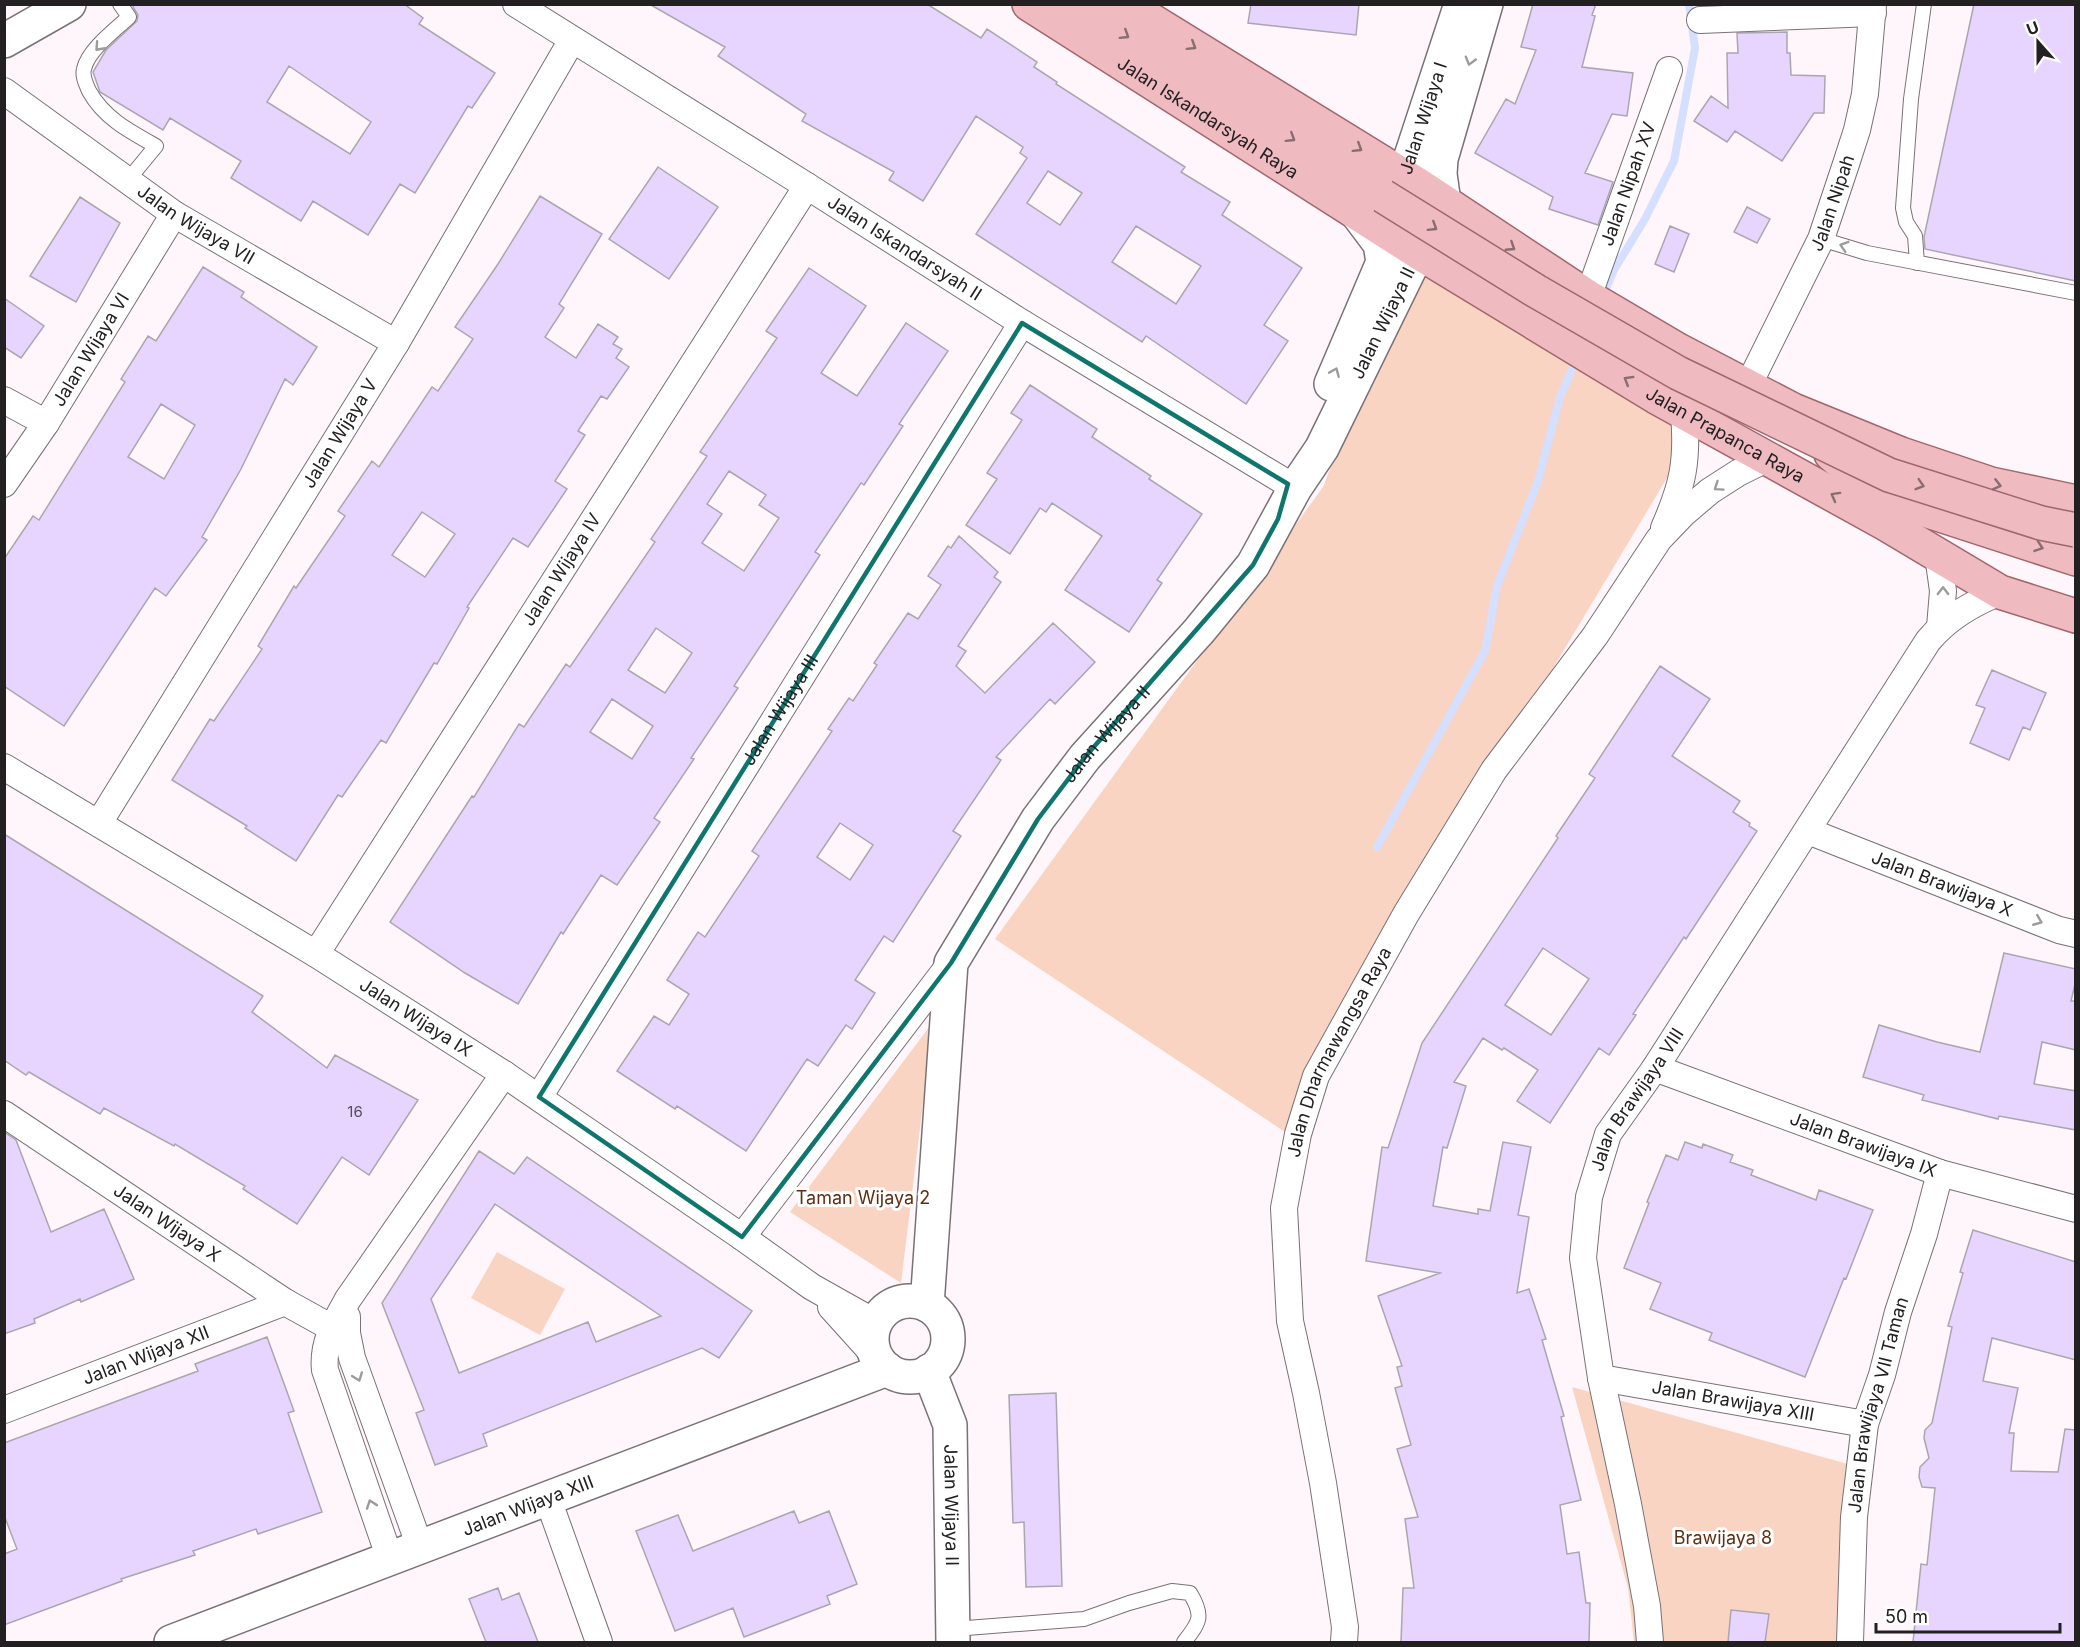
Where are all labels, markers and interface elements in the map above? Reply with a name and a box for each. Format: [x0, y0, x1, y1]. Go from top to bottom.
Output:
north arrow [2008, 12, 2068, 72]
text: U [2024, 17, 2042, 39]
one-way arrow [1119, 28, 1129, 40]
one-way arrow [1186, 39, 1196, 51]
one-way arrow [95, 40, 106, 51]
street label: Jalan Iskandarsyah Raya [1114, 52, 1302, 183]
one-way arrow [1465, 55, 1477, 66]
street label: Jalan Wijaya I [1395, 59, 1451, 177]
street label: Jalan Nipah XV [1596, 119, 1660, 249]
one-way arrow [1284, 131, 1295, 142]
one-way arrow [1352, 141, 1363, 152]
street label: Jalan Nipah [1806, 152, 1858, 255]
street label: Jalan Wijaya VII [133, 180, 258, 268]
street label: Jalan Iskandarsyah II [824, 191, 986, 305]
one-way arrow [1427, 220, 1437, 232]
one-way arrow [1504, 240, 1515, 251]
one-way arrow [1839, 241, 1850, 253]
street label: Jalan Wijaya II [1346, 264, 1419, 382]
street label: Jalan Wijaya VI [48, 289, 133, 410]
one-way arrow [1328, 368, 1340, 379]
street label: Jalan Wijaya V [298, 375, 381, 492]
one-way arrow [1624, 376, 1634, 388]
street label: Jalan Prapanca Raya [1642, 382, 1808, 487]
one-way arrow [1992, 477, 2002, 490]
one-way arrow [1914, 478, 1925, 490]
one-way arrow [1713, 479, 1724, 490]
one-way arrow [1831, 491, 1842, 503]
street label: Jalan Wijaya IV [518, 509, 605, 630]
one-way arrow [2033, 540, 2044, 552]
one-way arrow [1937, 587, 1949, 596]
street label: Jalan Wijaya III [738, 651, 822, 769]
street label: Jalan Wijaya II [1058, 681, 1154, 787]
street label: Jalan Brawijaya X [1869, 846, 2016, 921]
one-way arrow [2032, 914, 2043, 927]
street label: Jalan Dharmawangsa Raya [1283, 943, 1396, 1159]
street label: Jalan Wijaya IX [356, 974, 476, 1061]
street label: Jalan Brawijaya VIII [1586, 1024, 1688, 1174]
house number: 16 [347, 1102, 363, 1121]
street label: Jalan Brawijaya IX [1787, 1108, 1940, 1181]
street label: Jalan Wijaya X [110, 1179, 225, 1266]
park label: Taman Wijaya 2 [796, 1187, 930, 1208]
street label: Jalan Brawijaya VII Taman [1844, 1294, 1912, 1514]
street label: Jalan Wijaya XII [79, 1321, 212, 1389]
one-way arrow [351, 1371, 364, 1382]
street label: Jalan Brawijaya XIII [1650, 1376, 1816, 1425]
street label: Jalan Wijaya II [940, 1444, 963, 1566]
street label: Jalan Wijaya XIII [459, 1471, 596, 1540]
one-way arrow [365, 1499, 378, 1509]
park label: Brawijaya 8 [1674, 1527, 1772, 1548]
scale bar [1876, 1596, 2060, 1634]
text: 50 m [1885, 1606, 1928, 1627]

